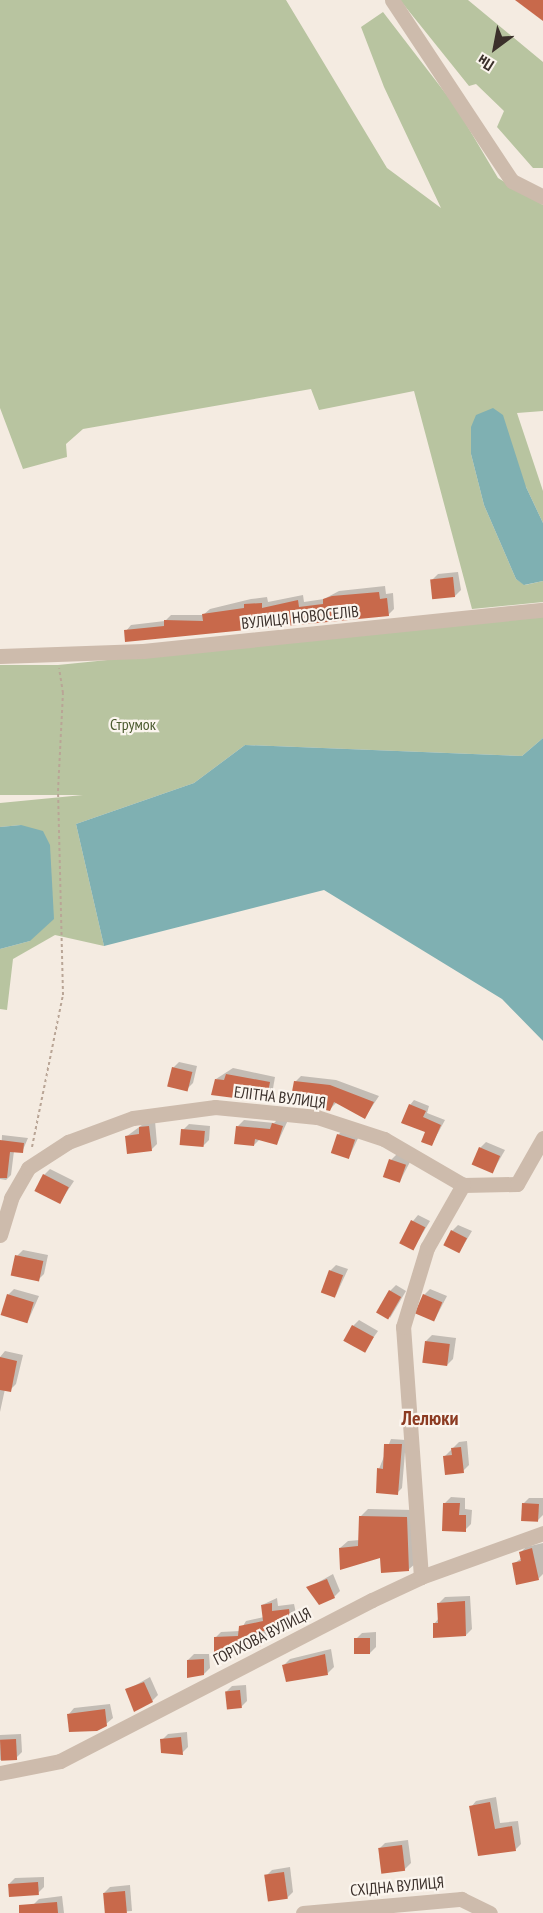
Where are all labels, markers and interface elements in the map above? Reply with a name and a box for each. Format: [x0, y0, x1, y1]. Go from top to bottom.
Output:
north arrow [465, 18, 525, 78]
text: Пн [474, 51, 497, 76]
street label: ВУЛИЦЯ НОВОСЕЛІВ [240, 601, 360, 633]
park label: Струмок [110, 714, 156, 734]
street label: ЕЛІТНА ВУЛИЦЯ [233, 1082, 327, 1112]
district label: Лелюки [402, 1406, 458, 1430]
street label: ГОРІХОВА ВУЛИЦЯ [210, 1603, 314, 1669]
street label: СХІДНА ВУЛИЦЯ [349, 1872, 445, 1900]

